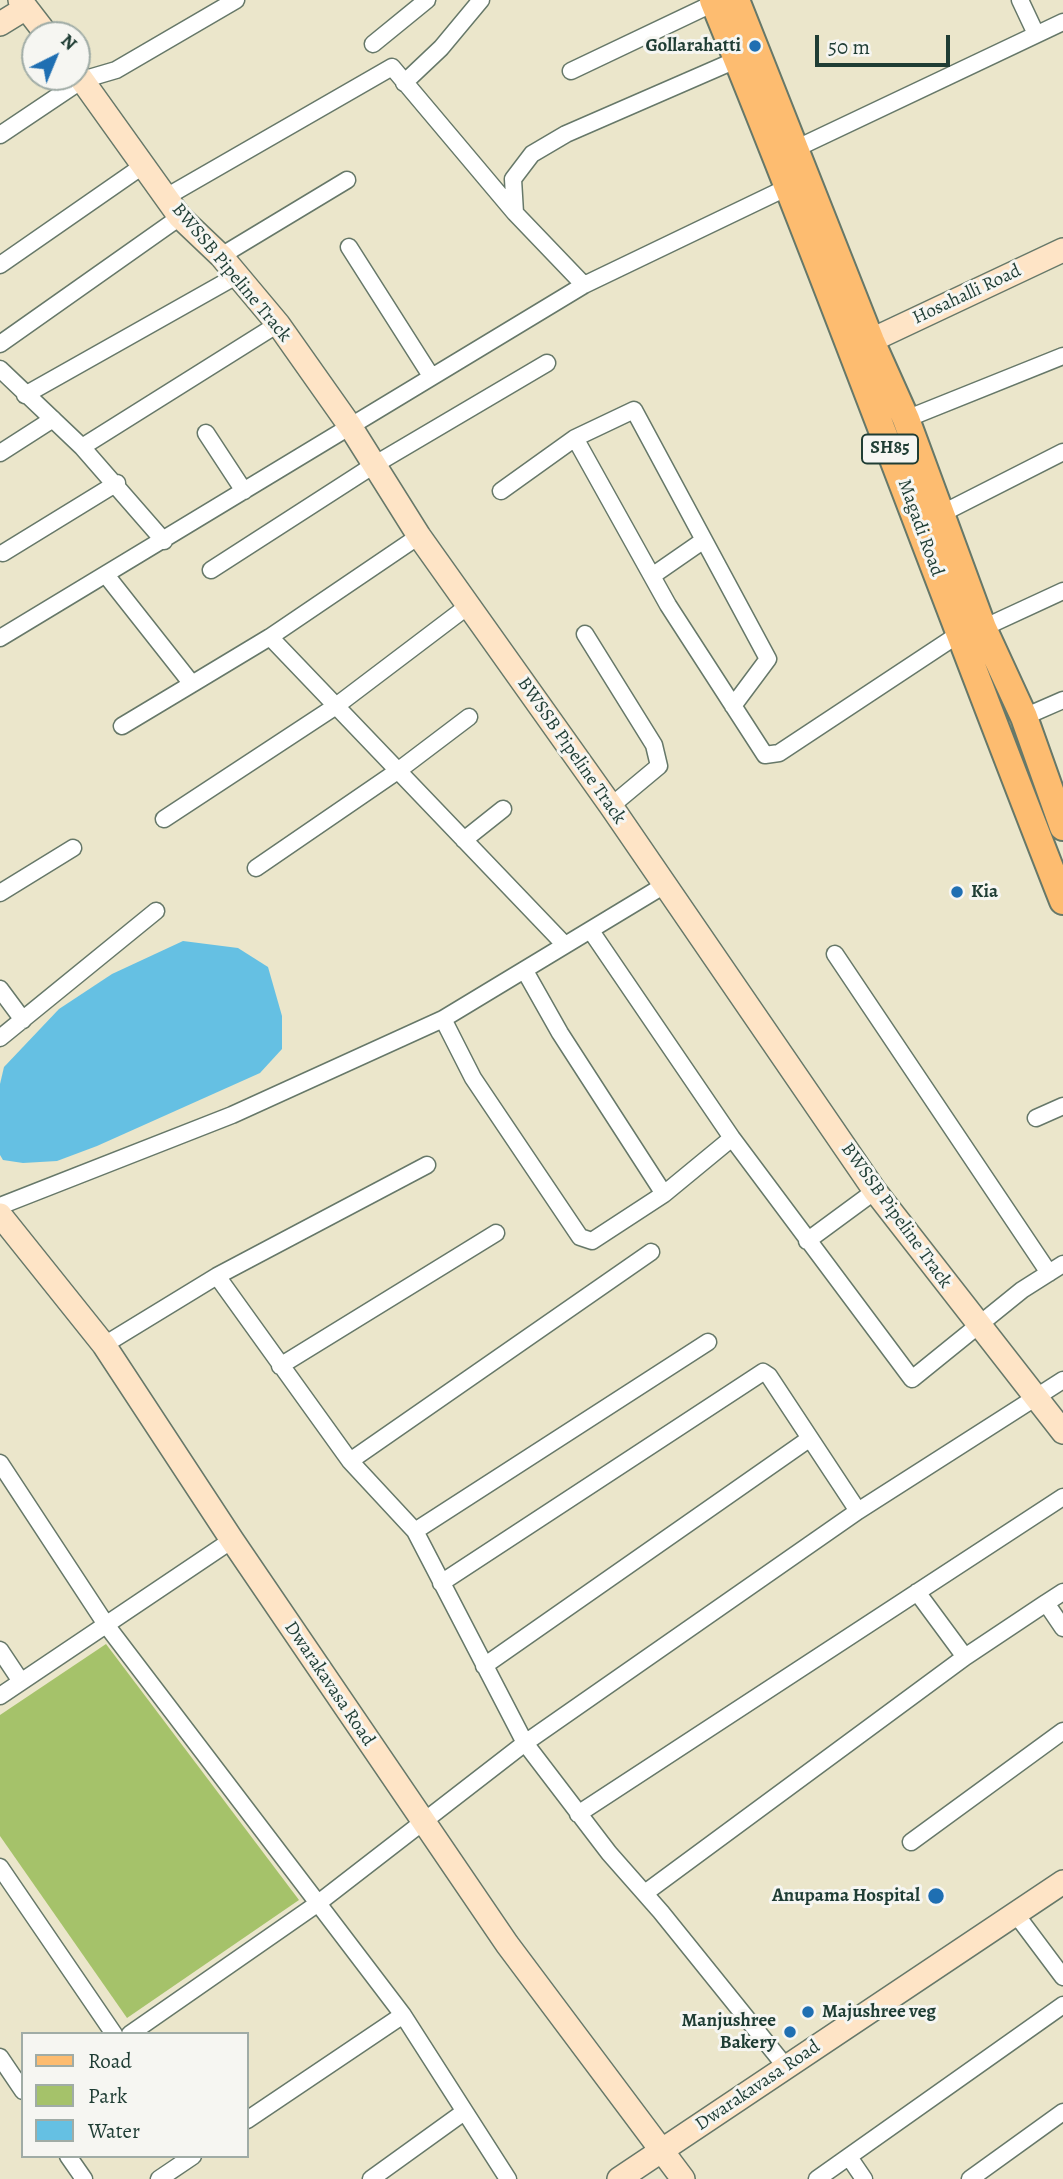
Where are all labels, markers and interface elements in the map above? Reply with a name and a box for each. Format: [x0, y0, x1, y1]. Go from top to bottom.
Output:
north arrow [21, 21, 91, 91]
scale bar [818, 21, 953, 65]
text: N [55, 28, 83, 56]
text: 50 m [828, 33, 870, 61]
place label: Gollarahatti [645, 35, 741, 57]
marker: Gollarahatti [747, 38, 763, 54]
street label: BWSSB Pipeline Track [166, 199, 296, 347]
street label: Hosahalli Road [909, 260, 1025, 330]
road number: SH85 [862, 434, 918, 463]
street label: Magadi Road [892, 476, 948, 580]
street label: BWSSB Pipeline Track [512, 673, 630, 829]
place label: Kia [971, 881, 998, 903]
marker: Kia [949, 884, 965, 900]
street label: BWSSB Pipeline Track [836, 1139, 956, 1293]
street label: Dwarakavasa Road [279, 1617, 379, 1751]
place label: Anupama Hospital [772, 1885, 920, 1907]
marker: Anupama Hospital [926, 1886, 946, 1906]
place label: Majushree veg [822, 2001, 936, 2023]
marker: Majushree veg [800, 2004, 816, 2020]
place label: Manjushree Bakery [682, 2010, 776, 2054]
marker: Manjushree Bakery [782, 2024, 798, 2040]
legend [21, 2032, 248, 2158]
street label: Dwarakavasa Road [691, 2036, 825, 2136]
text: Road [88, 2047, 132, 2075]
text: Park [88, 2082, 127, 2110]
text: Water [88, 2117, 140, 2145]

